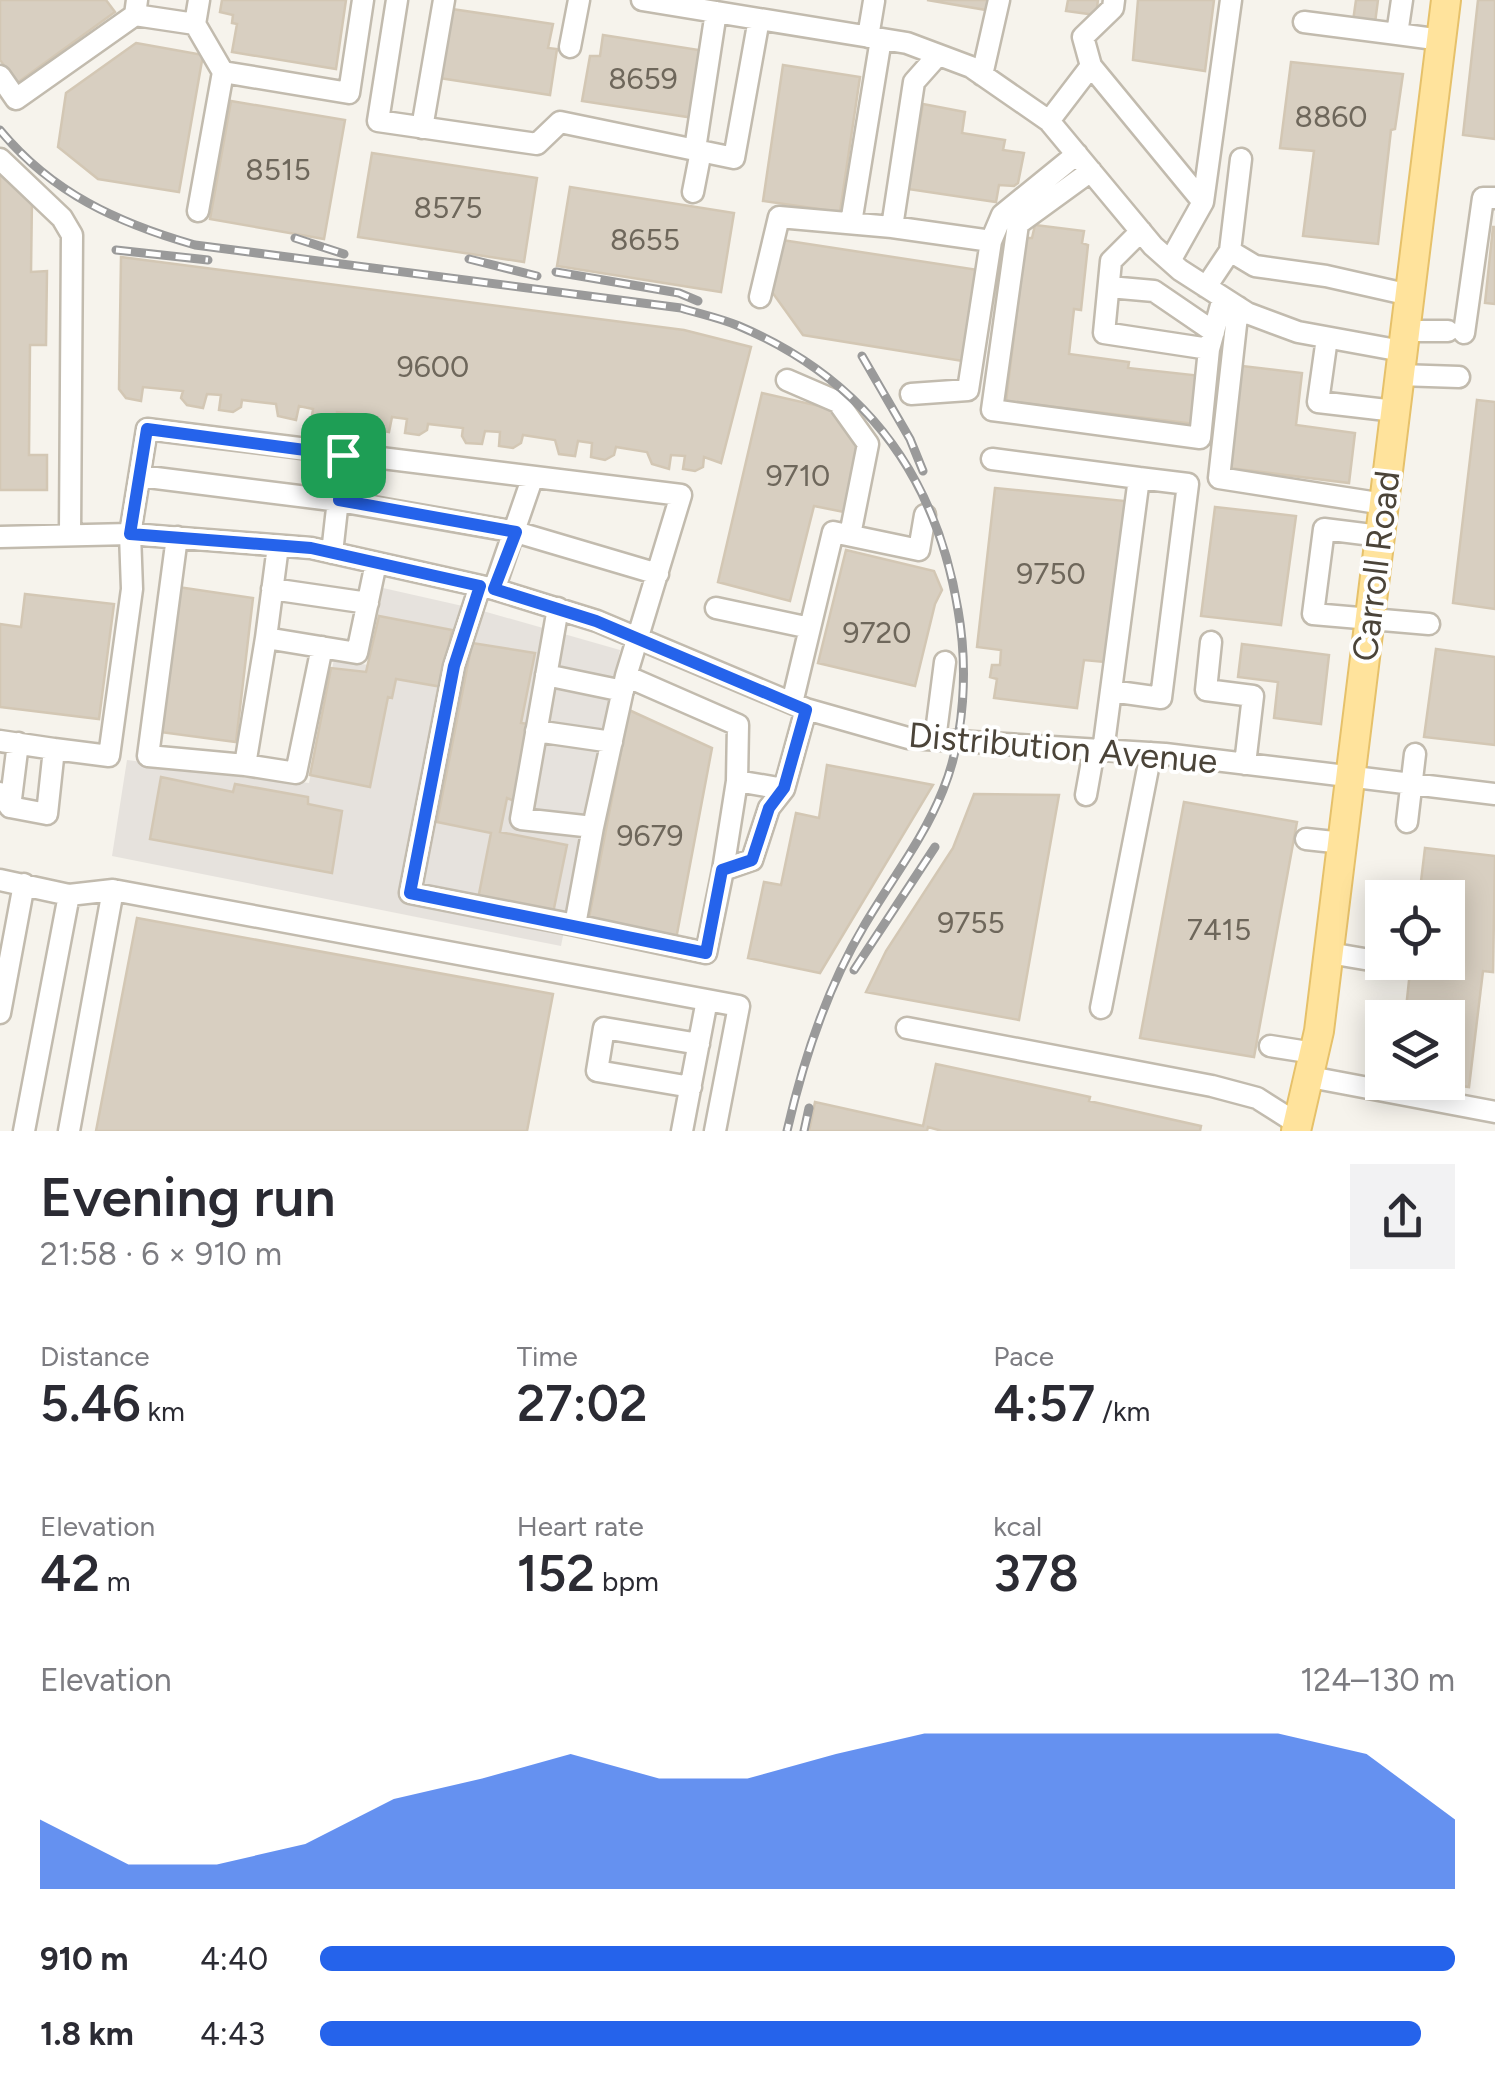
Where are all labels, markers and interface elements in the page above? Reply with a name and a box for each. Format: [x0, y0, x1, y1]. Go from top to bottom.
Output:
house number: 8659 [608, 60, 678, 97]
house number: 8860 [1294, 98, 1368, 135]
house number: 8515 [245, 151, 311, 188]
house number: 8575 [413, 189, 483, 226]
house number: 8655 [610, 221, 680, 258]
house number: 9600 [397, 348, 469, 385]
pin [301, 413, 386, 498]
icon: arrive [316, 428, 371, 483]
house number: 9710 [766, 457, 830, 494]
street label: Carroll Road [1343, 468, 1409, 664]
house number: 9750 [1016, 555, 1086, 592]
house number: 9720 [842, 614, 912, 651]
street label: Distribution Avenue [907, 714, 1219, 782]
house number: 9679 [616, 817, 684, 854]
map controls [1365, 880, 1465, 1100]
button: locate [1365, 880, 1465, 980]
house number: 9755 [937, 904, 1005, 941]
house number: 7415 [1187, 911, 1251, 948]
button: layers [1365, 1000, 1465, 1100]
text: Evening run [40, 1164, 336, 1230]
button: share [1350, 1164, 1455, 1269]
text: 21:58 · 6 × 910 m [40, 1235, 282, 1273]
text: Distance [40, 1339, 150, 1373]
text: Time [517, 1339, 578, 1373]
text: Pace [993, 1339, 1054, 1373]
text: 5.46 [40, 1373, 141, 1434]
text: 27:02 [517, 1373, 648, 1434]
text: 4:57 [993, 1373, 1095, 1434]
text: km [141, 1394, 185, 1428]
text: /km [1095, 1394, 1150, 1428]
text: Elevation [40, 1509, 155, 1543]
text: Heart rate [517, 1509, 644, 1543]
text: kcal [993, 1509, 1042, 1543]
text: 42 [40, 1543, 100, 1604]
text: 152 [517, 1543, 595, 1604]
text: 378 [993, 1543, 1079, 1604]
text: m [100, 1564, 131, 1598]
text: bpm [595, 1564, 659, 1598]
text: Elevation [40, 1661, 172, 1699]
text: 124–130 m [1300, 1661, 1455, 1699]
text: 910 m [40, 1940, 128, 1978]
text: 4:40 [200, 1940, 268, 1978]
text: 1.8 km [40, 2015, 134, 2053]
text: 4:43 [200, 2015, 265, 2053]

